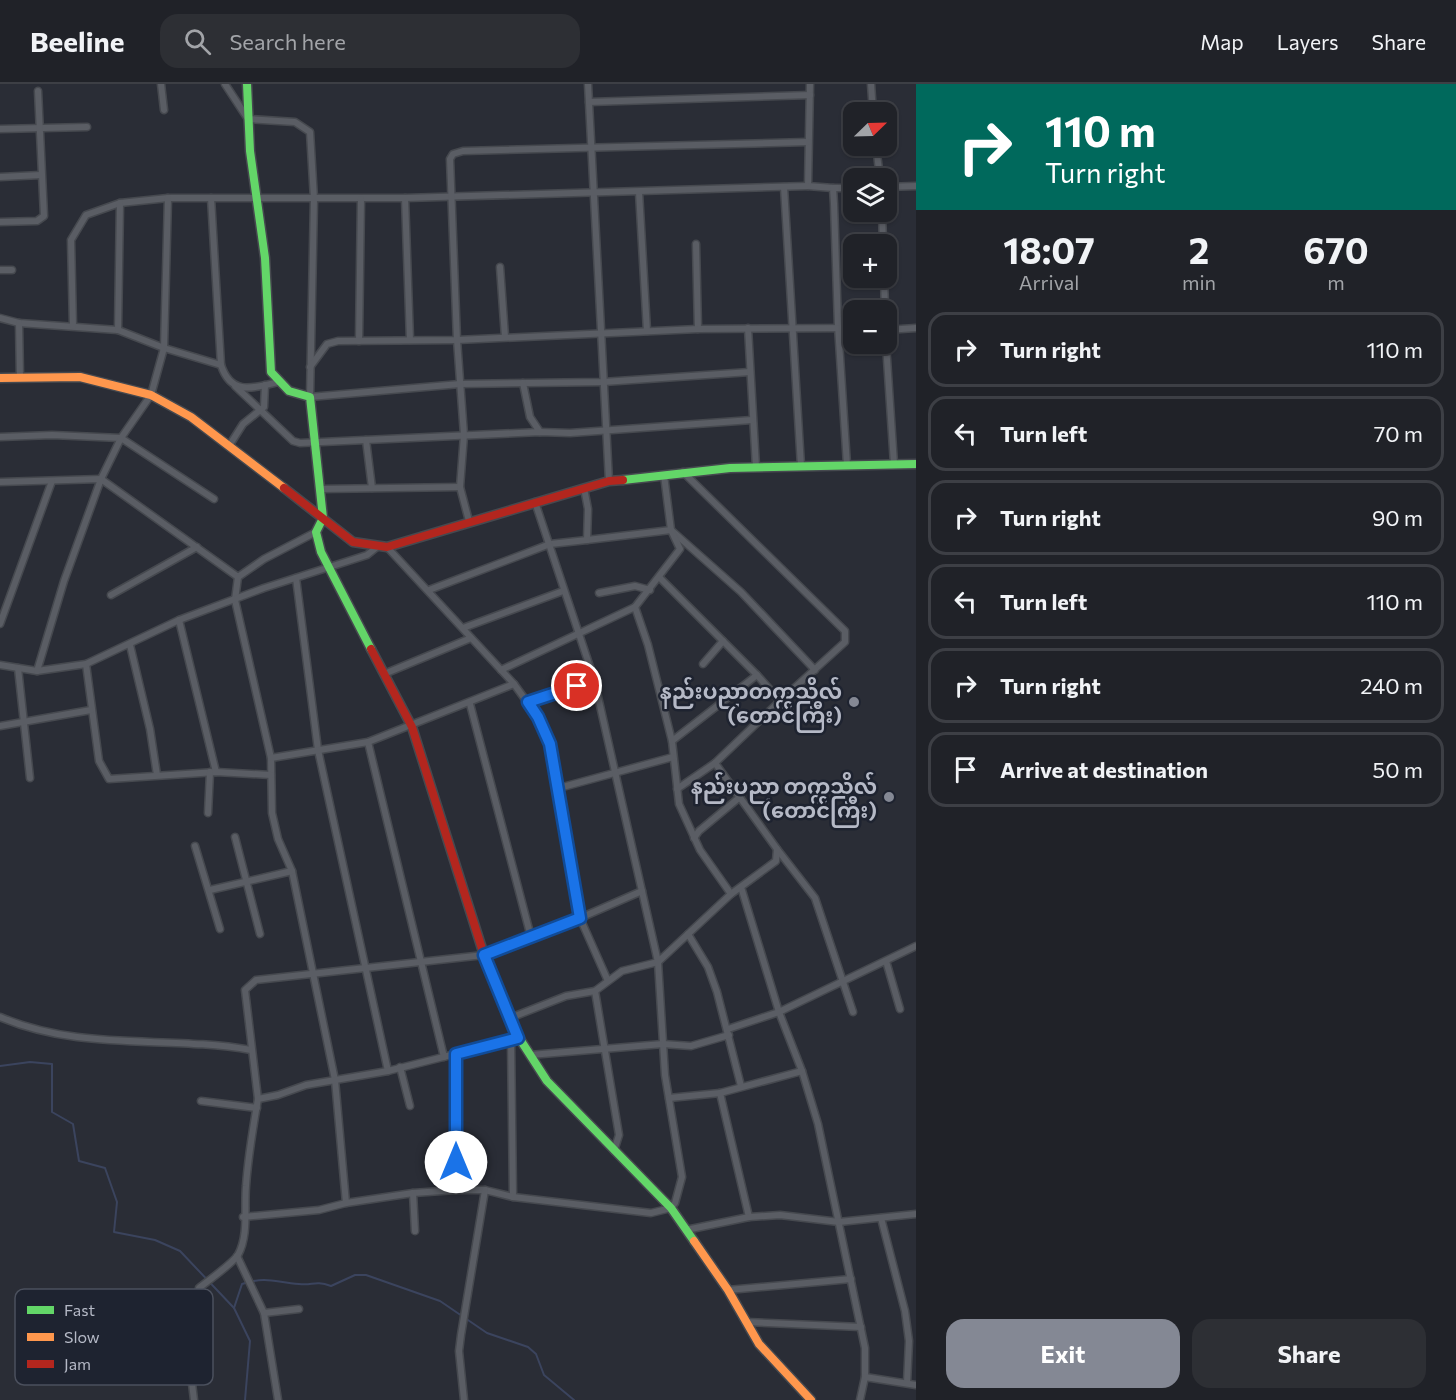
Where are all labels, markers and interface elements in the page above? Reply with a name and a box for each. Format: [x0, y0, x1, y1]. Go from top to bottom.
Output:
search box [160, 14, 580, 68]
text: Beeline [30, 24, 124, 58]
icon: search [181, 25, 214, 58]
text: Search here [229, 28, 346, 55]
text: Map [1200, 29, 1244, 54]
text: Layers [1277, 29, 1339, 54]
text: Share [1372, 29, 1426, 54]
north arrow [843, 102, 897, 156]
map controls [843, 102, 897, 354]
text: 110 m [1045, 104, 1156, 156]
icon: right [946, 108, 1024, 186]
text: Turn right [1045, 156, 1165, 189]
button: layers [843, 168, 897, 222]
text: 18:07 [1003, 227, 1095, 271]
text: 2 [1189, 227, 1209, 271]
text: 670 [1303, 227, 1369, 271]
button: + [843, 234, 897, 288]
text: Arrival [1019, 270, 1079, 294]
text: min [1182, 270, 1216, 294]
text: m [1327, 270, 1345, 294]
button: − [843, 300, 897, 354]
icon: right [949, 333, 982, 366]
text: Turn right [1000, 336, 1101, 363]
text: 110 m [1366, 336, 1423, 363]
icon: left [949, 417, 982, 450]
text: Turn left [1000, 420, 1087, 447]
text: 70 m [1374, 420, 1423, 447]
icon: right [949, 501, 982, 534]
text: Turn right [1000, 504, 1101, 531]
text: 90 m [1372, 504, 1423, 531]
icon: left [949, 585, 982, 618]
text: Turn left [1000, 588, 1087, 615]
text: 110 m [1366, 588, 1423, 615]
pin [551, 660, 602, 711]
icon: arrive [560, 669, 593, 702]
icon: right [949, 669, 982, 702]
text: Turn right [1000, 672, 1101, 699]
text: 240 m [1360, 672, 1423, 699]
place label: နည်းပညာတက္ကသိုလ် (တောင်ကြီး) [660, 676, 842, 733]
marker: နည်းပညာတက္ကသိုလ် (တောင်ကြီး) [847, 695, 861, 709]
icon: arrive [949, 753, 982, 786]
text: Arrive at destination [1000, 756, 1208, 783]
text: 50 m [1373, 756, 1423, 783]
place label: နည်းပညာ တက္ကသိုလ် (တောင်ကြီး) [691, 771, 877, 828]
marker: နည်းပညာ တက္ကသိုလ် (တောင်ကြီး) [882, 790, 896, 804]
position arrow [424, 1130, 488, 1194]
legend [15, 1289, 213, 1385]
text: Fast [64, 1300, 95, 1319]
button: Exit [946, 1319, 1180, 1388]
button: Share [1192, 1319, 1426, 1388]
text: Slow [64, 1327, 100, 1346]
text: Jam [64, 1354, 91, 1373]

